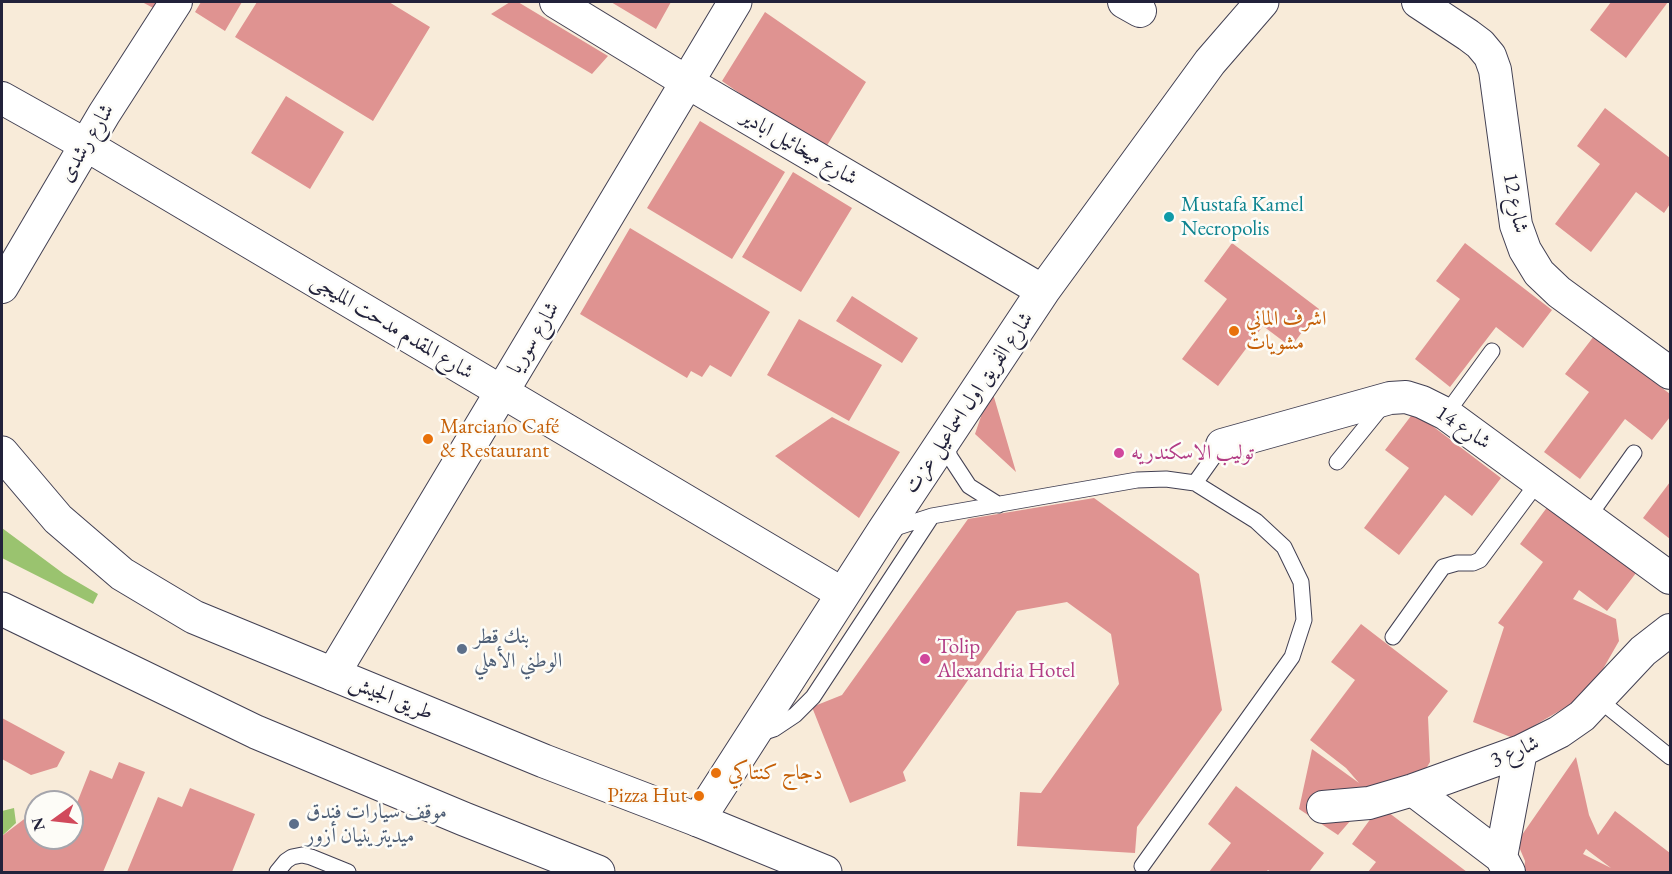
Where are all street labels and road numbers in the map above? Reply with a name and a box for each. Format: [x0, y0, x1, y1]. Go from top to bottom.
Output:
street label: شارع رشدى [54, 99, 120, 187]
street label: شارع ميخائيل ابادير [736, 105, 862, 191]
street label: شارع 12 [1497, 171, 1533, 235]
street label: شارع المقدم مدحت المليجى [306, 269, 478, 385]
street label: شارع سوريا [503, 297, 565, 379]
street label: شارع الفريق اول اسماعيل عزت [899, 307, 1039, 499]
street label: شارع 14 [1431, 401, 1495, 455]
street label: طريق الجيش [345, 670, 437, 726]
street label: شارع 3 [1487, 730, 1543, 774]

